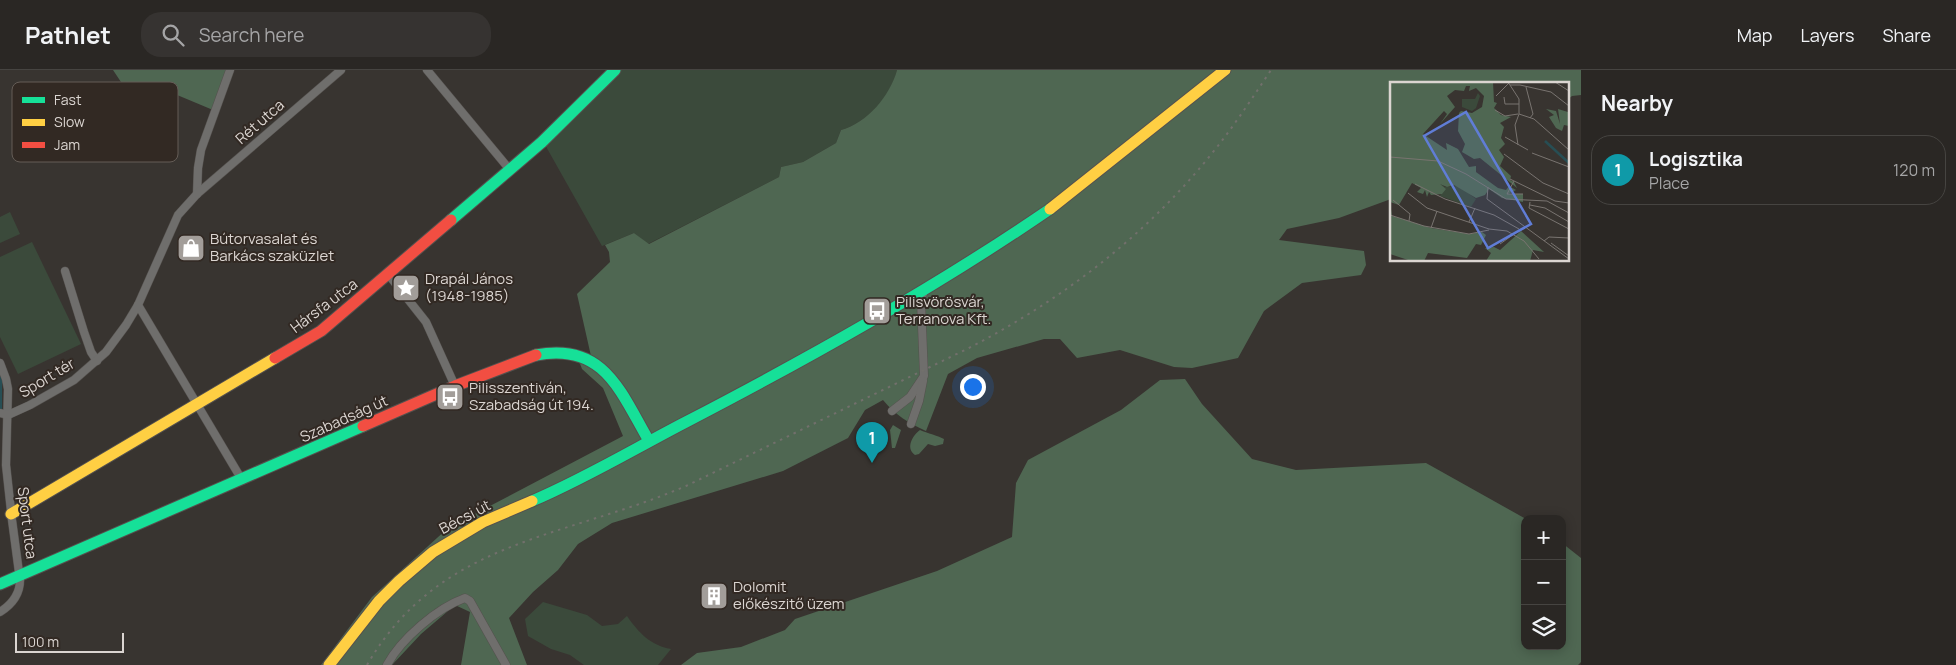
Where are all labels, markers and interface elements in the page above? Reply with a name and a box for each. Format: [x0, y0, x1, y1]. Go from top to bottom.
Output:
search box [141, 12, 491, 57]
text: Pathlet [25, 18, 111, 51]
icon: search [159, 21, 187, 49]
text: Search here [199, 22, 304, 48]
text: Map [1737, 23, 1772, 47]
text: Layers [1800, 23, 1854, 47]
text: Share [1882, 23, 1931, 47]
legend [12, 82, 178, 162]
inset map [1390, 82, 1568, 261]
text: Nearby [1601, 89, 1673, 117]
text: Fast [54, 90, 82, 109]
street label: Rét utca [231, 95, 289, 149]
text: Slow [54, 112, 85, 131]
text: Jam [54, 135, 80, 154]
text: Logisztika [1649, 146, 1743, 172]
text: 1 [1614, 159, 1622, 181]
text: 120 m [1893, 159, 1935, 181]
text: Place [1649, 172, 1689, 194]
place label: Bútorvasalat és Barkács szaküzlet [210, 228, 334, 266]
shop icon: Bútorvasalat és Barkács szaküzlet [176, 233, 206, 263]
place label: Drapál János (1948-1985) [425, 268, 513, 306]
street label: Hársfa utca [286, 273, 362, 338]
place icon: Drapál János (1948-1985) [391, 273, 421, 303]
place label: Pilisvörösvár, Terranova Kft. [896, 291, 991, 329]
bus stop icon: Pilisvörösvár, Terranova Kft. [862, 296, 892, 326]
street label: Sport tér [15, 352, 79, 402]
your location [960, 374, 986, 400]
place label: Pilisszentiván, Szabadság út 194. [469, 377, 594, 415]
bus stop icon: Pilisszentiván, Szabadság út 194. [435, 382, 465, 412]
street label: Szabadság út [297, 390, 391, 447]
pin: 1 [856, 422, 888, 463]
street label: Sport utca [13, 486, 42, 560]
street label: Bécsi út [435, 494, 494, 539]
map controls [1521, 515, 1566, 650]
button: + [1521, 515, 1566, 560]
button: − [1521, 560, 1566, 605]
place label: Dolomit előkészitő üzem [733, 576, 844, 614]
building icon: Dolomit előkészitő üzem [699, 581, 729, 611]
button: layers [1521, 605, 1566, 650]
scale bar [15, 630, 124, 653]
text: 100 m [22, 632, 59, 651]

